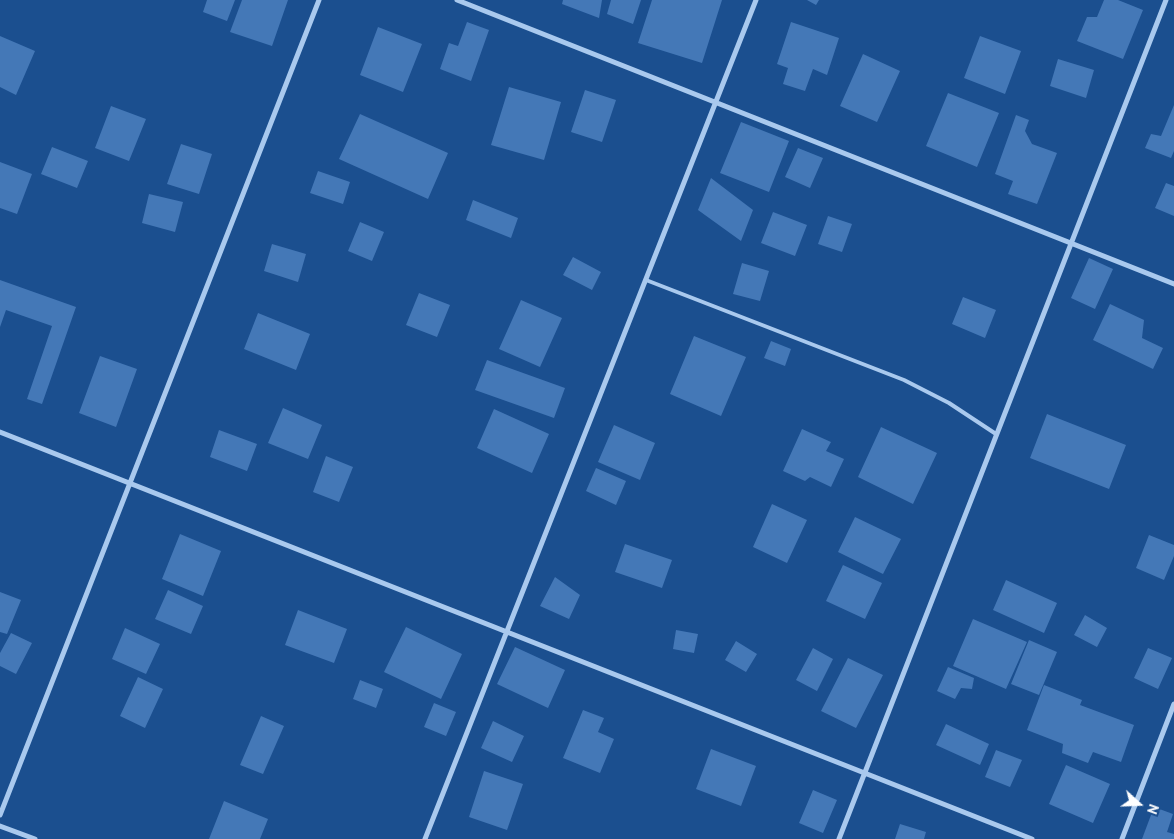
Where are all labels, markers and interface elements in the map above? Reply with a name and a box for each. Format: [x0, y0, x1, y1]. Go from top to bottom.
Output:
north arrow [1114, 779, 1164, 829]
text: N [1143, 802, 1163, 817]

